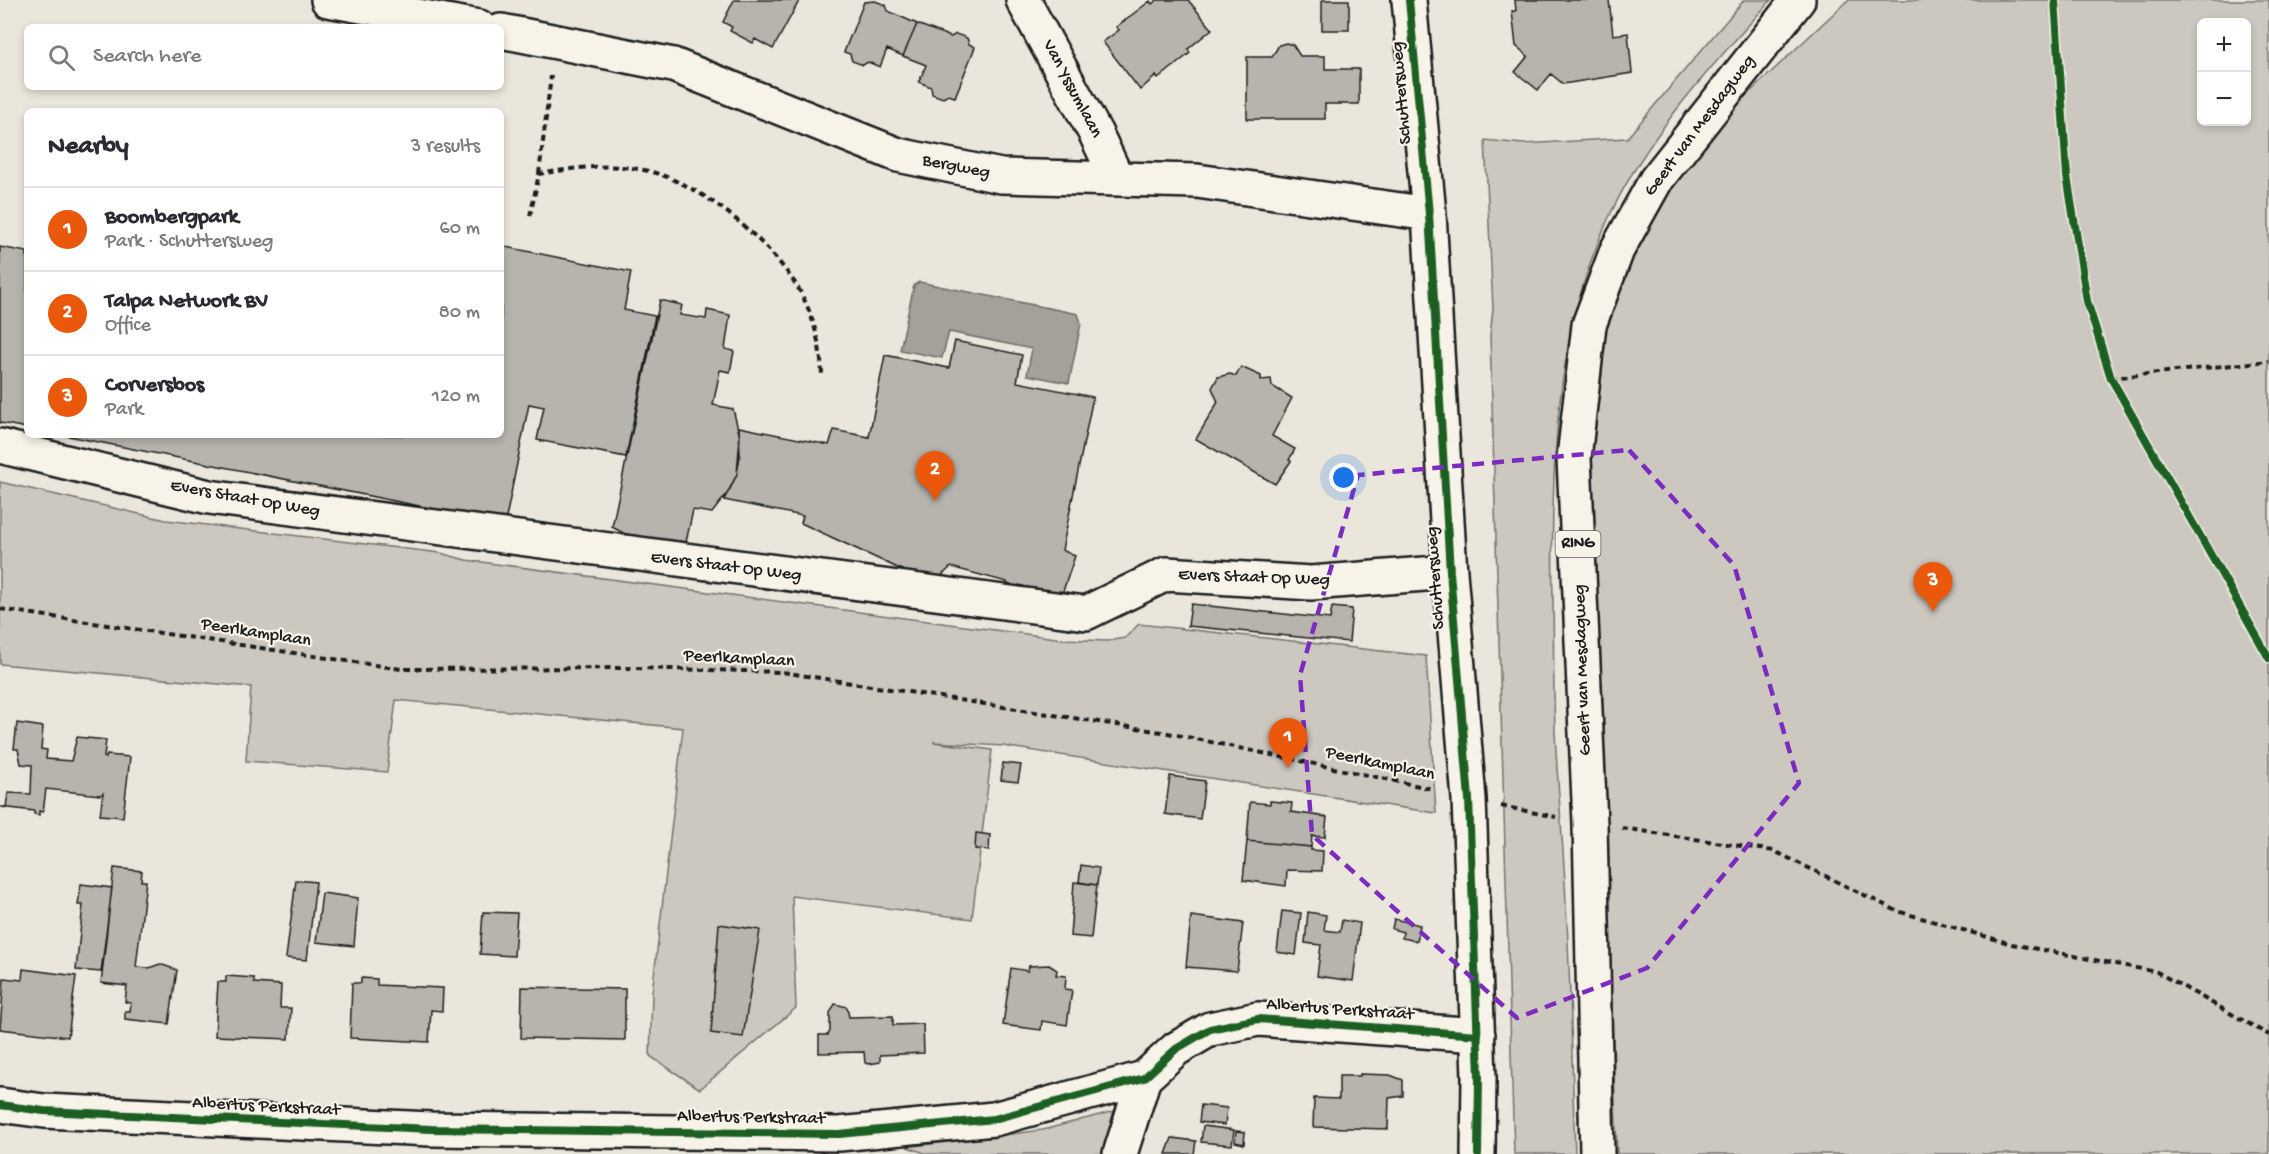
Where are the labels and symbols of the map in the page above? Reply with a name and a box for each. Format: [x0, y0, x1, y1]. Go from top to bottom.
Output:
street label: Van Yssumlaan [1037, 35, 1107, 142]
street label: Schuttersweg [1387, 41, 1417, 145]
street label: Geert van Mesdagweg [1640, 51, 1760, 201]
street label: Bergweg [919, 150, 992, 184]
pin: 2 [916, 452, 954, 501]
your location [1329, 463, 1358, 492]
street label: Evers Staat Op Weg [168, 475, 322, 523]
street label: Schuttersweg [1422, 526, 1450, 630]
road number: RING [1556, 531, 1600, 557]
street label: Evers Staat Op Weg [649, 547, 803, 587]
pin: 3 [1914, 562, 1952, 612]
street label: Evers Staat Op Weg [1178, 565, 1330, 591]
street label: Geert van Mesdagweg [1570, 584, 1596, 756]
street label: Peerlkamplaan [199, 614, 313, 652]
street label: Peerlkamplaan [682, 646, 795, 672]
pin: 1 [1268, 718, 1308, 768]
street label: Peerlkamplaan [1323, 742, 1437, 786]
street label: Albertus Perkstraat [1266, 994, 1416, 1026]
street label: Albertus Perkstraat [192, 1093, 342, 1121]
street label: Albertus Perkstraat [677, 1106, 827, 1130]

